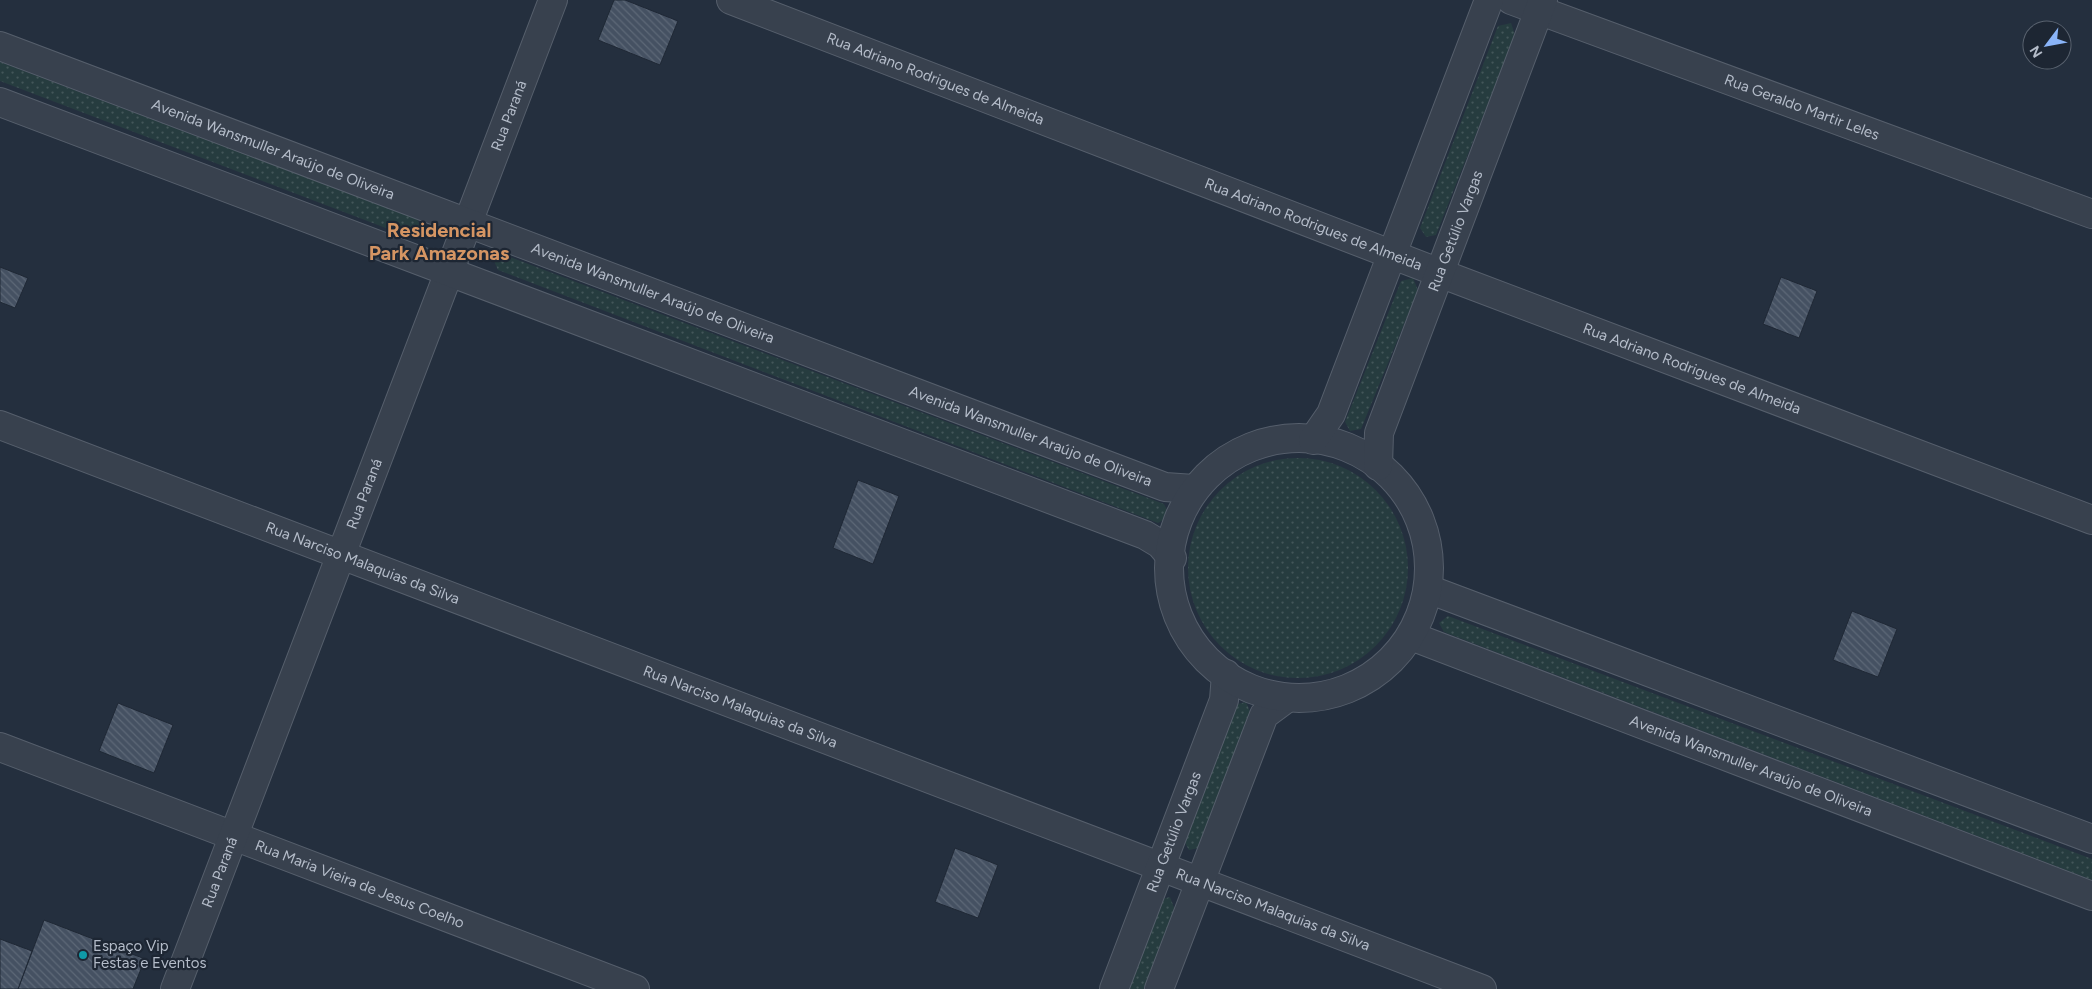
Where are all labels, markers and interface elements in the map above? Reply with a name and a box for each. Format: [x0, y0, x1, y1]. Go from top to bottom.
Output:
north arrow [2022, 20, 2072, 70]
street label: Rua Adriano Rodrigues de Almeida [824, 29, 1047, 129]
text: N [2026, 43, 2046, 61]
street label: Rua Geraldo Martir Leles [1722, 70, 1882, 144]
street label: Rua Paraná [487, 78, 530, 153]
street label: Avenida Wansmuller Araújo de Oliveira [149, 95, 397, 204]
street label: Rua Getúlio Vargas [1424, 168, 1487, 294]
street label: Rua Adriano Rodrigues de Almeida [1202, 174, 1425, 274]
district label: Residencial Park Amazonas [369, 218, 509, 265]
street label: Avenida Wansmuller Araújo de Oliveira [529, 239, 777, 347]
street label: Rua Adriano Rodrigues de Almeida [1580, 319, 1803, 418]
street label: Avenida Wansmuller Araújo de Oliveira [907, 382, 1155, 490]
street label: Rua Paraná [343, 456, 386, 532]
street label: Rua Narciso Malaquias da Silva [263, 518, 462, 608]
street label: Rua Narciso Malaquias da Silva [641, 662, 840, 752]
street label: Avenida Wansmuller Araújo de Oliveira [1627, 711, 1875, 820]
street label: Rua Getúlio Vargas [1143, 769, 1205, 895]
street label: Rua Paraná [198, 834, 241, 910]
street label: Rua Maria Vieira de Jesus Coelho [253, 836, 467, 932]
street label: Rua Narciso Malaquias da Silva [1173, 864, 1373, 955]
place label: Espaço Vip Festas e Eventos [93, 937, 207, 972]
marker: Espaço Vip Festas e Eventos [77, 949, 89, 961]

